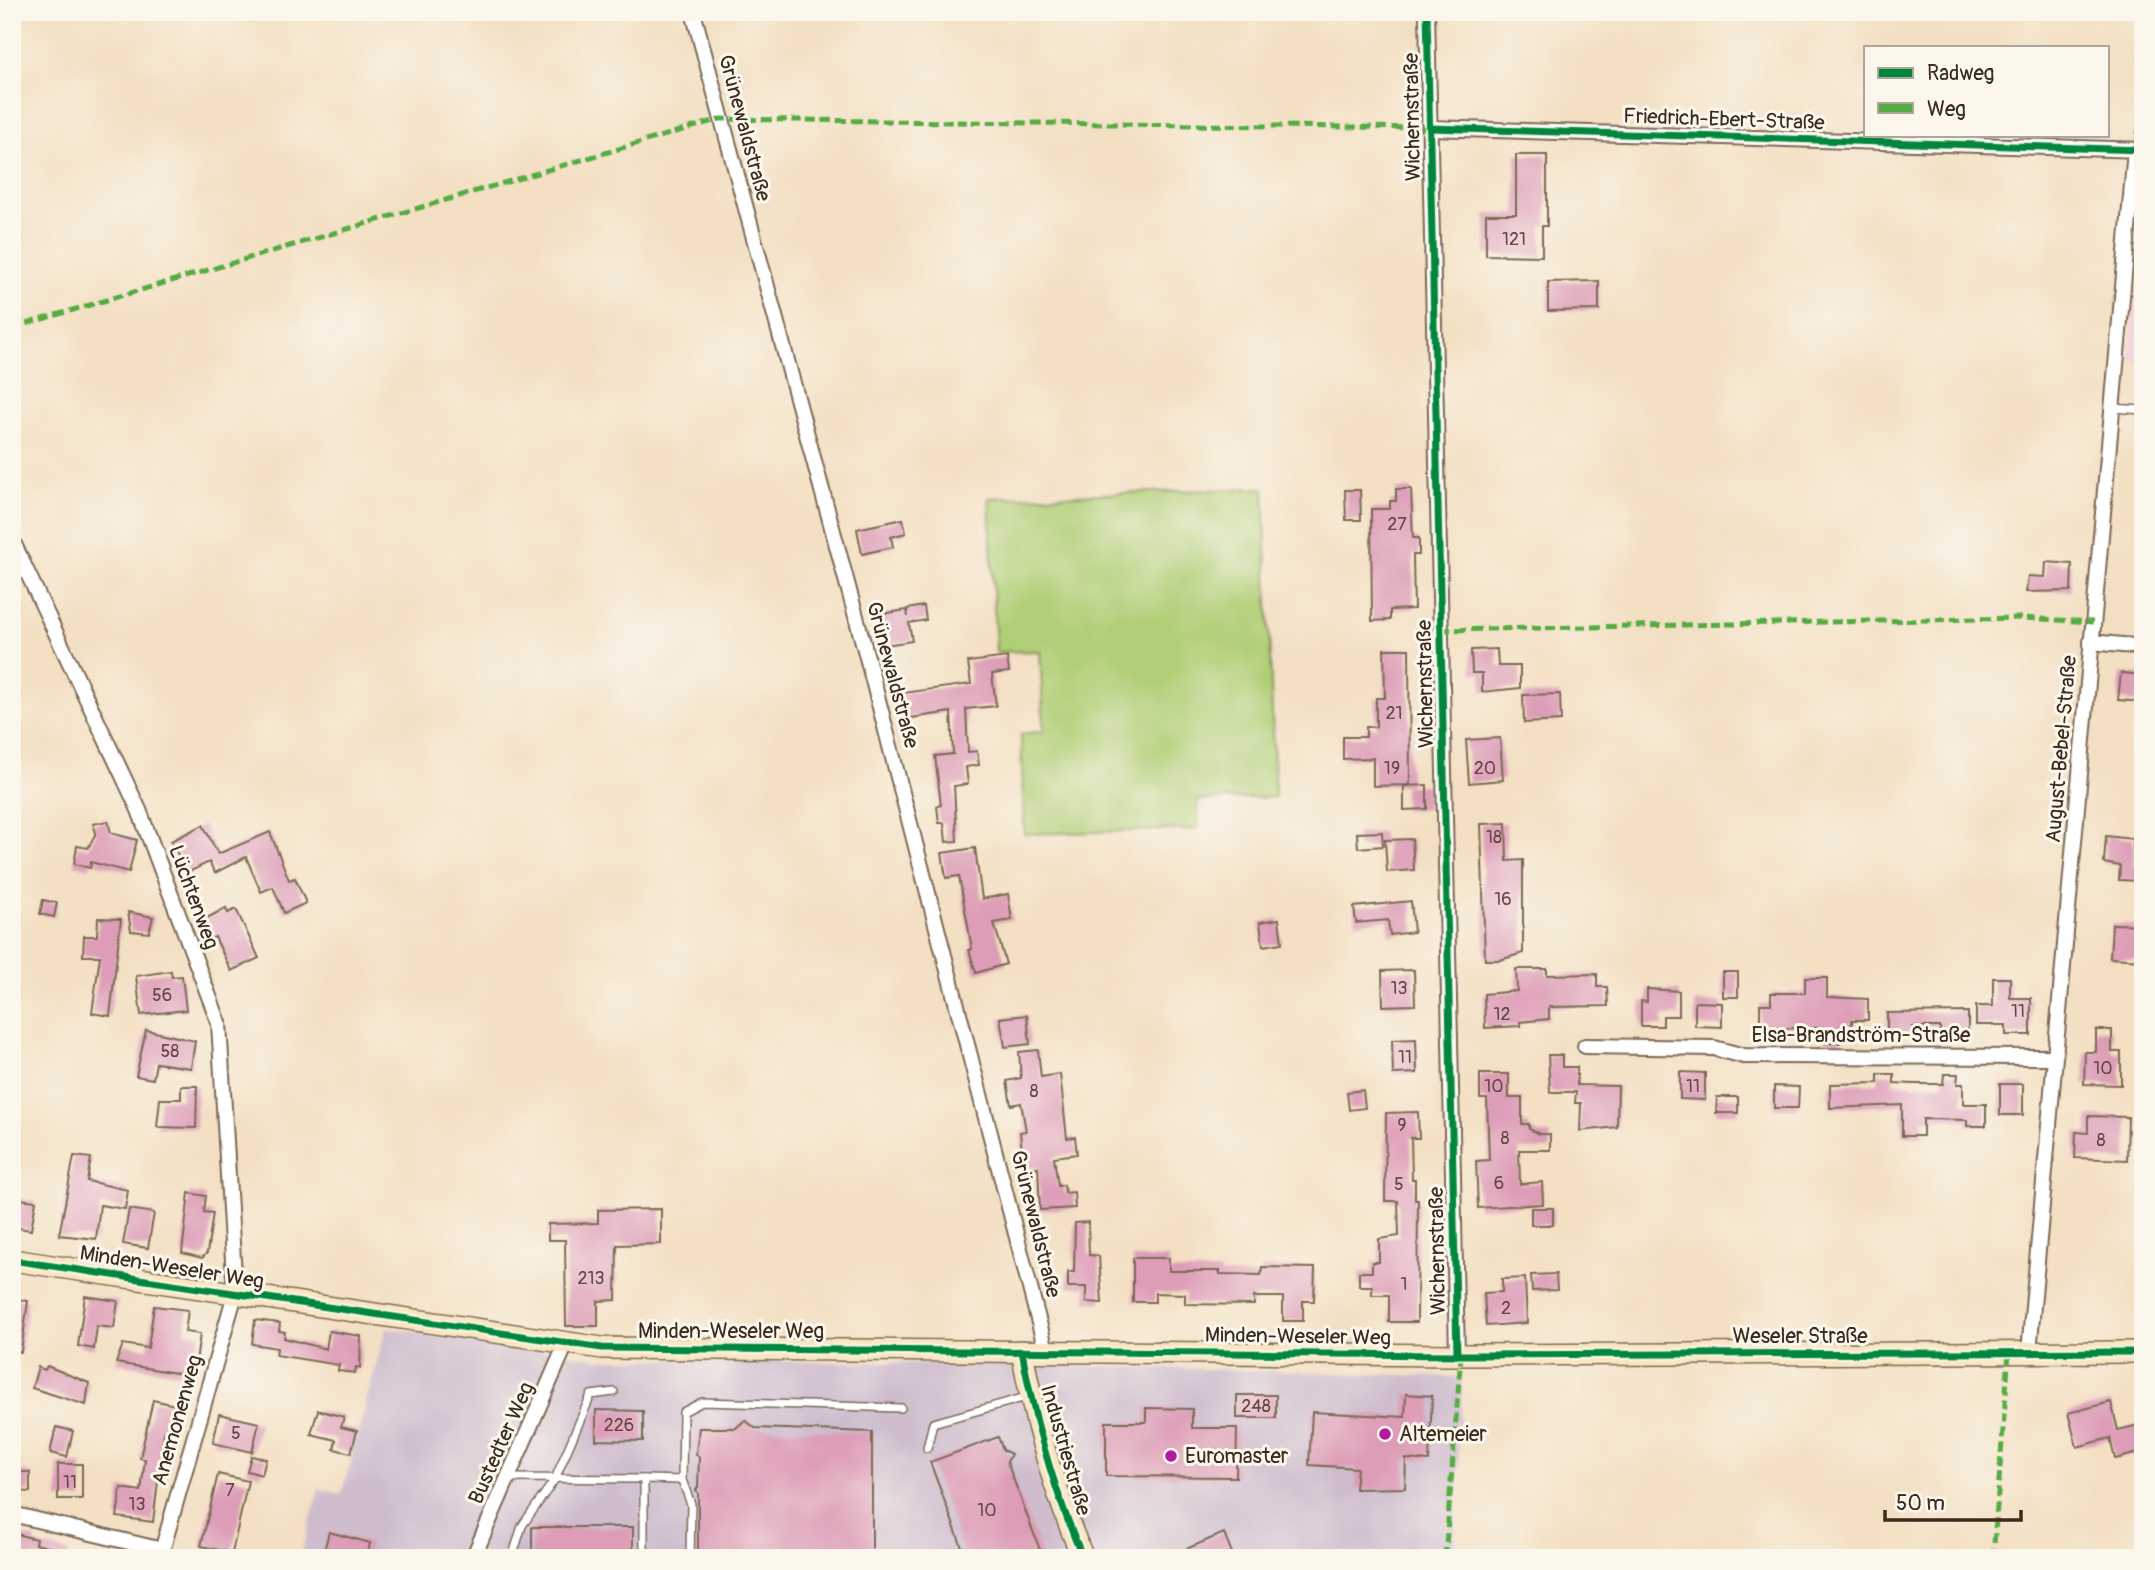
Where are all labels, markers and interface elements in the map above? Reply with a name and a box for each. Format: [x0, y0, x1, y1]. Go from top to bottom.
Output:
legend [1864, 46, 2110, 136]
street label: Grünewaldstraße [712, 52, 777, 205]
street label: Wichernstraße [1398, 52, 1427, 181]
text: Radweg [1927, 60, 1994, 87]
text: Weg [1927, 96, 1966, 123]
street label: Friedrich-Ebert-Straße [1623, 102, 1826, 137]
house number: 121 [1502, 228, 1526, 251]
house number: 27 [1387, 513, 1407, 536]
street label: Grünewaldstraße [860, 599, 925, 752]
street label: Wichernstraße [1411, 619, 1440, 748]
street label: August-Bebel-Straße [2040, 654, 2083, 844]
house number: 21 [1385, 702, 1403, 725]
house number: 19 [1384, 757, 1400, 780]
house number: 20 [1474, 757, 1496, 780]
house number: 18 [1486, 826, 1502, 849]
street label: Lüchtenweg [162, 842, 225, 953]
house number: 16 [1494, 888, 1512, 911]
house number: 13 [1390, 977, 1408, 1000]
house number: 56 [152, 984, 172, 1007]
house number: 11 [2011, 1000, 2025, 1023]
house number: 12 [1493, 1003, 1511, 1026]
street label: Elsa-Brandström-Straße [1752, 1022, 1971, 1049]
house number: 58 [161, 1040, 179, 1063]
house number: 11 [1398, 1046, 1412, 1069]
house number: 10 [2093, 1057, 2113, 1080]
house number: 10 [1484, 1075, 1504, 1098]
house number: 11 [1686, 1075, 1700, 1098]
house number: 8 [1029, 1080, 1039, 1103]
house number: 9 [1397, 1114, 1407, 1137]
house number: 8 [1500, 1127, 1510, 1150]
house number: 8 [2096, 1129, 2106, 1152]
street label: Grünewaldstraße [1004, 1148, 1067, 1301]
house number: 6 [1494, 1172, 1504, 1195]
house number: 5 [1394, 1173, 1404, 1196]
street label: Wichernstraße [1423, 1186, 1452, 1315]
street label: Minden-Weseler Weg [78, 1240, 266, 1295]
house number: 213 [577, 1267, 605, 1290]
house number: 1 [1400, 1273, 1408, 1296]
house number: 2 [1501, 1297, 1511, 1320]
street label: Minden-Weseler Weg [638, 1318, 824, 1345]
street label: Minden-Weseler Weg [1205, 1321, 1391, 1352]
street label: Weseler Straße [1732, 1323, 1868, 1350]
street label: Anemonenweg [146, 1352, 209, 1488]
street label: Bustedter Weg [463, 1378, 540, 1508]
street label: Industriestraße [1034, 1382, 1097, 1519]
house number: 248 [1241, 1395, 1271, 1418]
house number: 226 [604, 1414, 634, 1437]
place label: Altemeier [1399, 1421, 1487, 1448]
house number: 5 [231, 1422, 241, 1445]
marker: Altemeier [1377, 1426, 1393, 1442]
place label: Euromaster [1185, 1443, 1289, 1470]
marker: Euromaster [1163, 1448, 1179, 1464]
house number: 11 [63, 1471, 77, 1494]
house number: 7 [225, 1479, 235, 1502]
scale bar [1885, 1479, 2022, 1523]
text: 50 m [1896, 1490, 1945, 1517]
house number: 13 [128, 1493, 146, 1516]
house number: 10 [977, 1499, 997, 1522]

